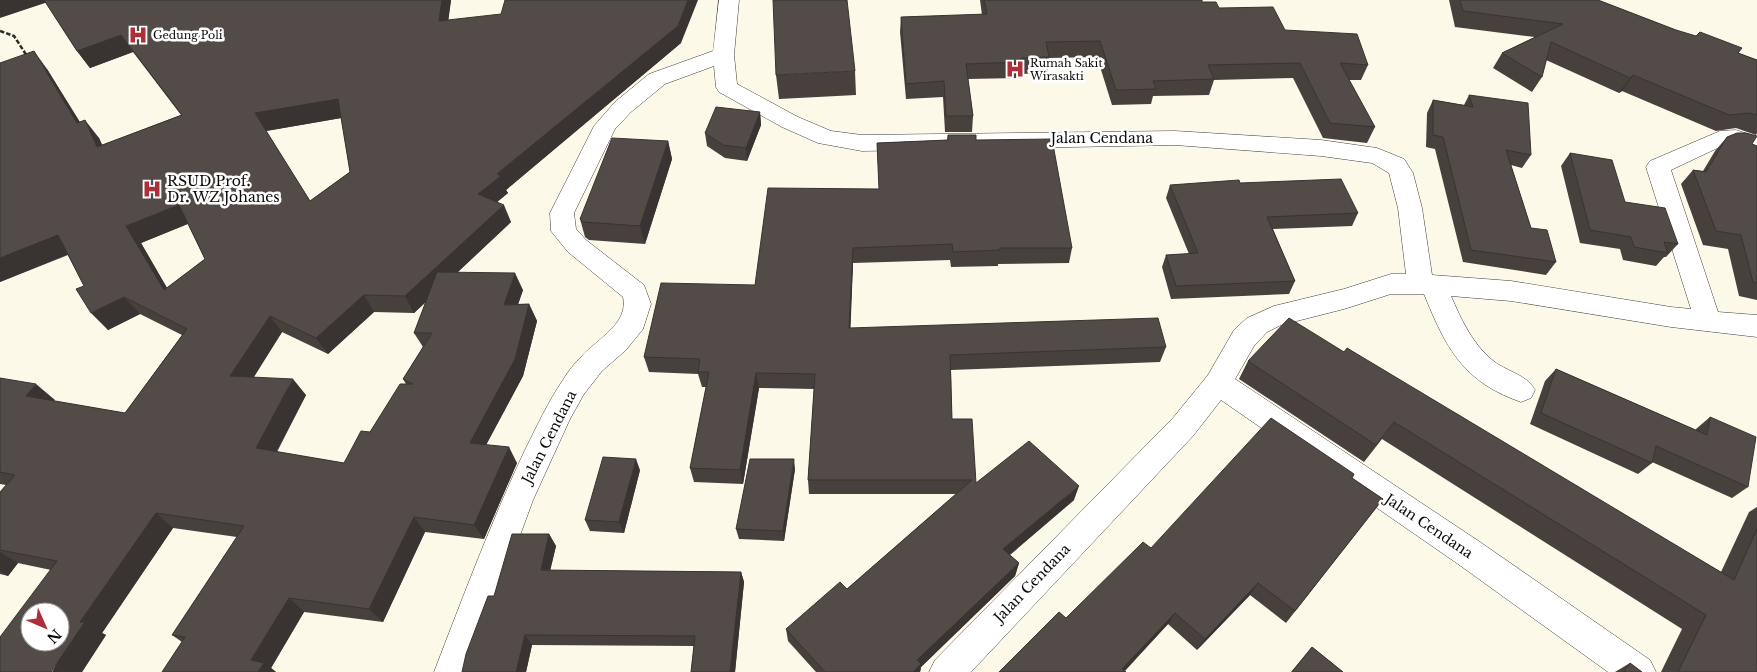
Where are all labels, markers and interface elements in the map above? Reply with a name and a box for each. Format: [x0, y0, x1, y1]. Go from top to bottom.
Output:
hospital icon: Gedung Poli [127, 24, 149, 46]
place label: Gedung Poli [153, 28, 223, 42]
place label: Rumah Sakit Wirasakti [1029, 56, 1103, 83]
hospital icon: Rumah Sakit Wirasakti [1004, 58, 1026, 80]
street label: Jalan Cendana [1049, 129, 1153, 147]
place label: RSUD Prof. Dr. WZ Johanes [167, 172, 280, 206]
hospital icon: RSUD Prof. Dr. WZ Johanes [141, 178, 163, 200]
street label: Jalan Cendana [517, 387, 580, 488]
street label: Jalan Cendana [1380, 489, 1477, 562]
street label: Jalan Cendana [989, 540, 1074, 627]
north arrow [20, 602, 70, 652]
text: N [43, 625, 65, 647]

